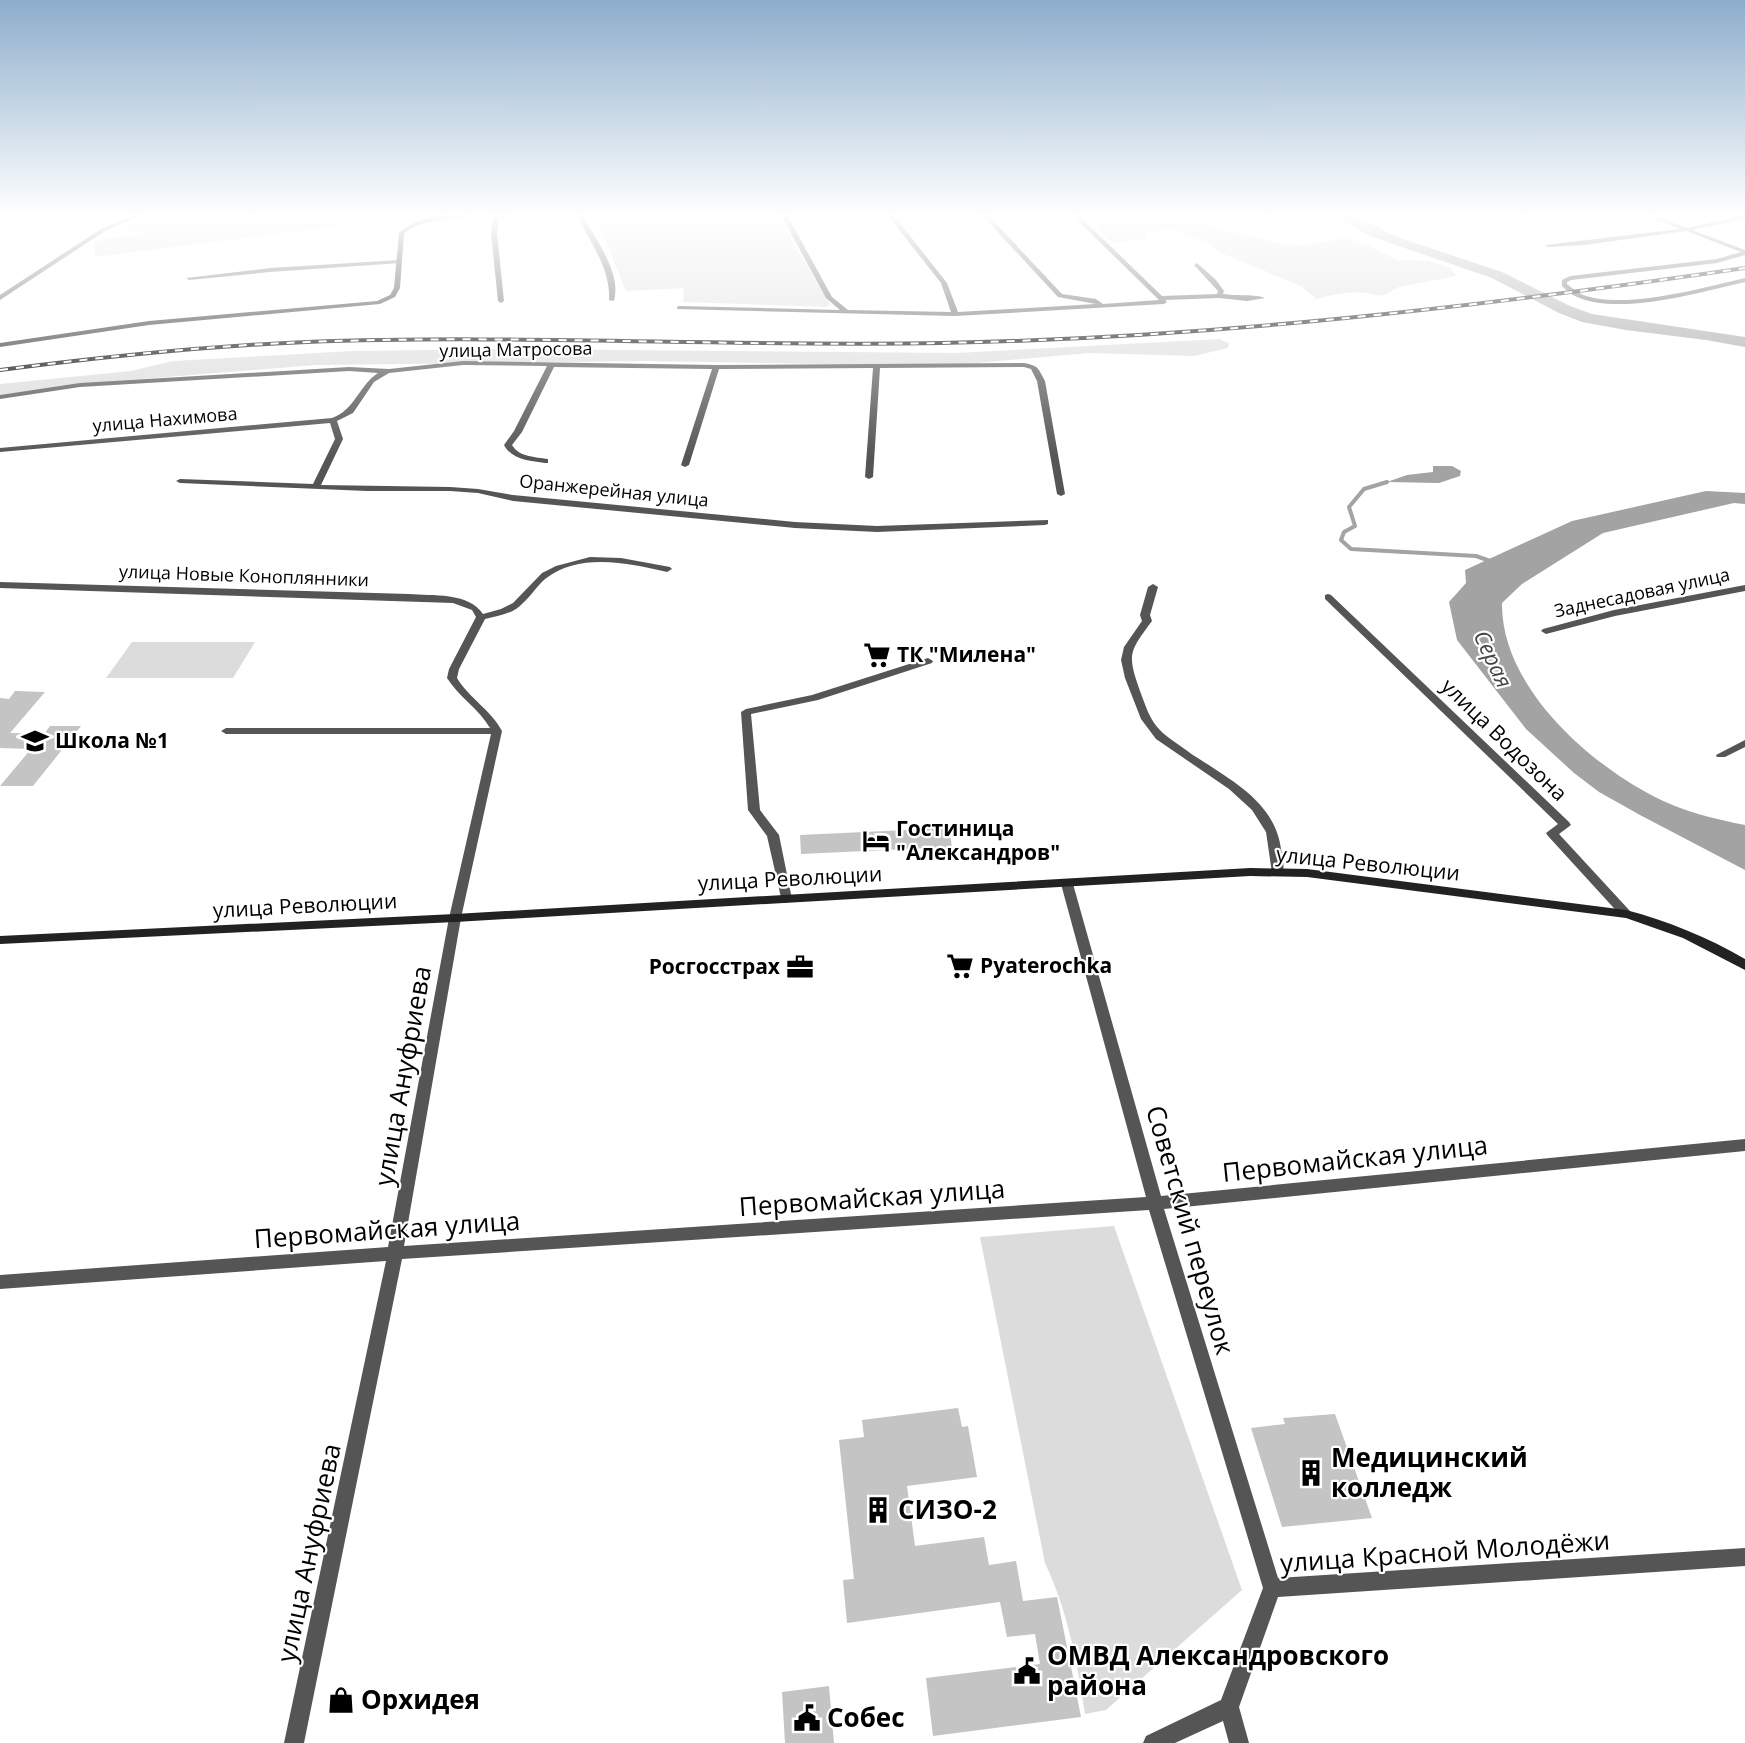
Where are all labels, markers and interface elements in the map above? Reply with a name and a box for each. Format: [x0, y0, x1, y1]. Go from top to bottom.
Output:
street label: улица Матросова [439, 336, 593, 362]
street label: улица Нахимова [92, 401, 238, 437]
street label: Оранжерейная улица [518, 468, 710, 512]
street label: улица Новые Коноплянники [119, 559, 369, 591]
street label: Заднесадовая улица [1552, 562, 1732, 622]
water label: Серая [1467, 625, 1520, 692]
supermarket icon: ТК "Милена" [862, 640, 892, 670]
place label: ТК "Милена" [897, 640, 1036, 668]
street label: улица Водозона [1436, 672, 1574, 807]
school or university icon: Школа №1 [20, 726, 50, 756]
place label: Школа №1 [55, 726, 169, 754]
place label: Гостиница "Александров" [896, 814, 1060, 866]
hotel icon: Гостиница "Александров" [861, 826, 891, 856]
street label: улица Революции [1275, 839, 1461, 887]
street label: улица Революции [697, 859, 883, 897]
street label: улица Революции [212, 886, 398, 924]
supermarket icon: Pyaterochka [945, 951, 975, 981]
place label: Pyaterochka [980, 951, 1112, 979]
place label: Росгосстрах [649, 952, 781, 980]
office icon: Росгосстрах [785, 952, 815, 982]
street label: улица Ануфриева [365, 963, 439, 1189]
street label: Советский переулок [1138, 1101, 1244, 1359]
street label: Первомайская улица [1220, 1126, 1489, 1190]
street label: Первомайская улица [738, 1170, 1006, 1224]
street label: Первомайская улица [253, 1202, 521, 1256]
place label: Медицинский колледж [1331, 1439, 1528, 1505]
street label: улица Ануфриева [267, 1440, 349, 1666]
building icon: Медицинский колледж [1296, 1458, 1326, 1488]
place label: СИЗО-2 [898, 1491, 997, 1527]
building icon: СИЗО-2 [863, 1495, 893, 1525]
street label: улица Красной Молодёжи [1279, 1522, 1611, 1580]
place label: ОМВД Александровского района [1047, 1637, 1389, 1703]
public building icon: ОМВД Александровского района [1012, 1656, 1042, 1686]
place label: Орхидея [361, 1681, 480, 1717]
shop icon: Орхидея [326, 1685, 356, 1715]
place label: Собес [827, 1699, 905, 1735]
public building icon: Собес [792, 1703, 822, 1733]

